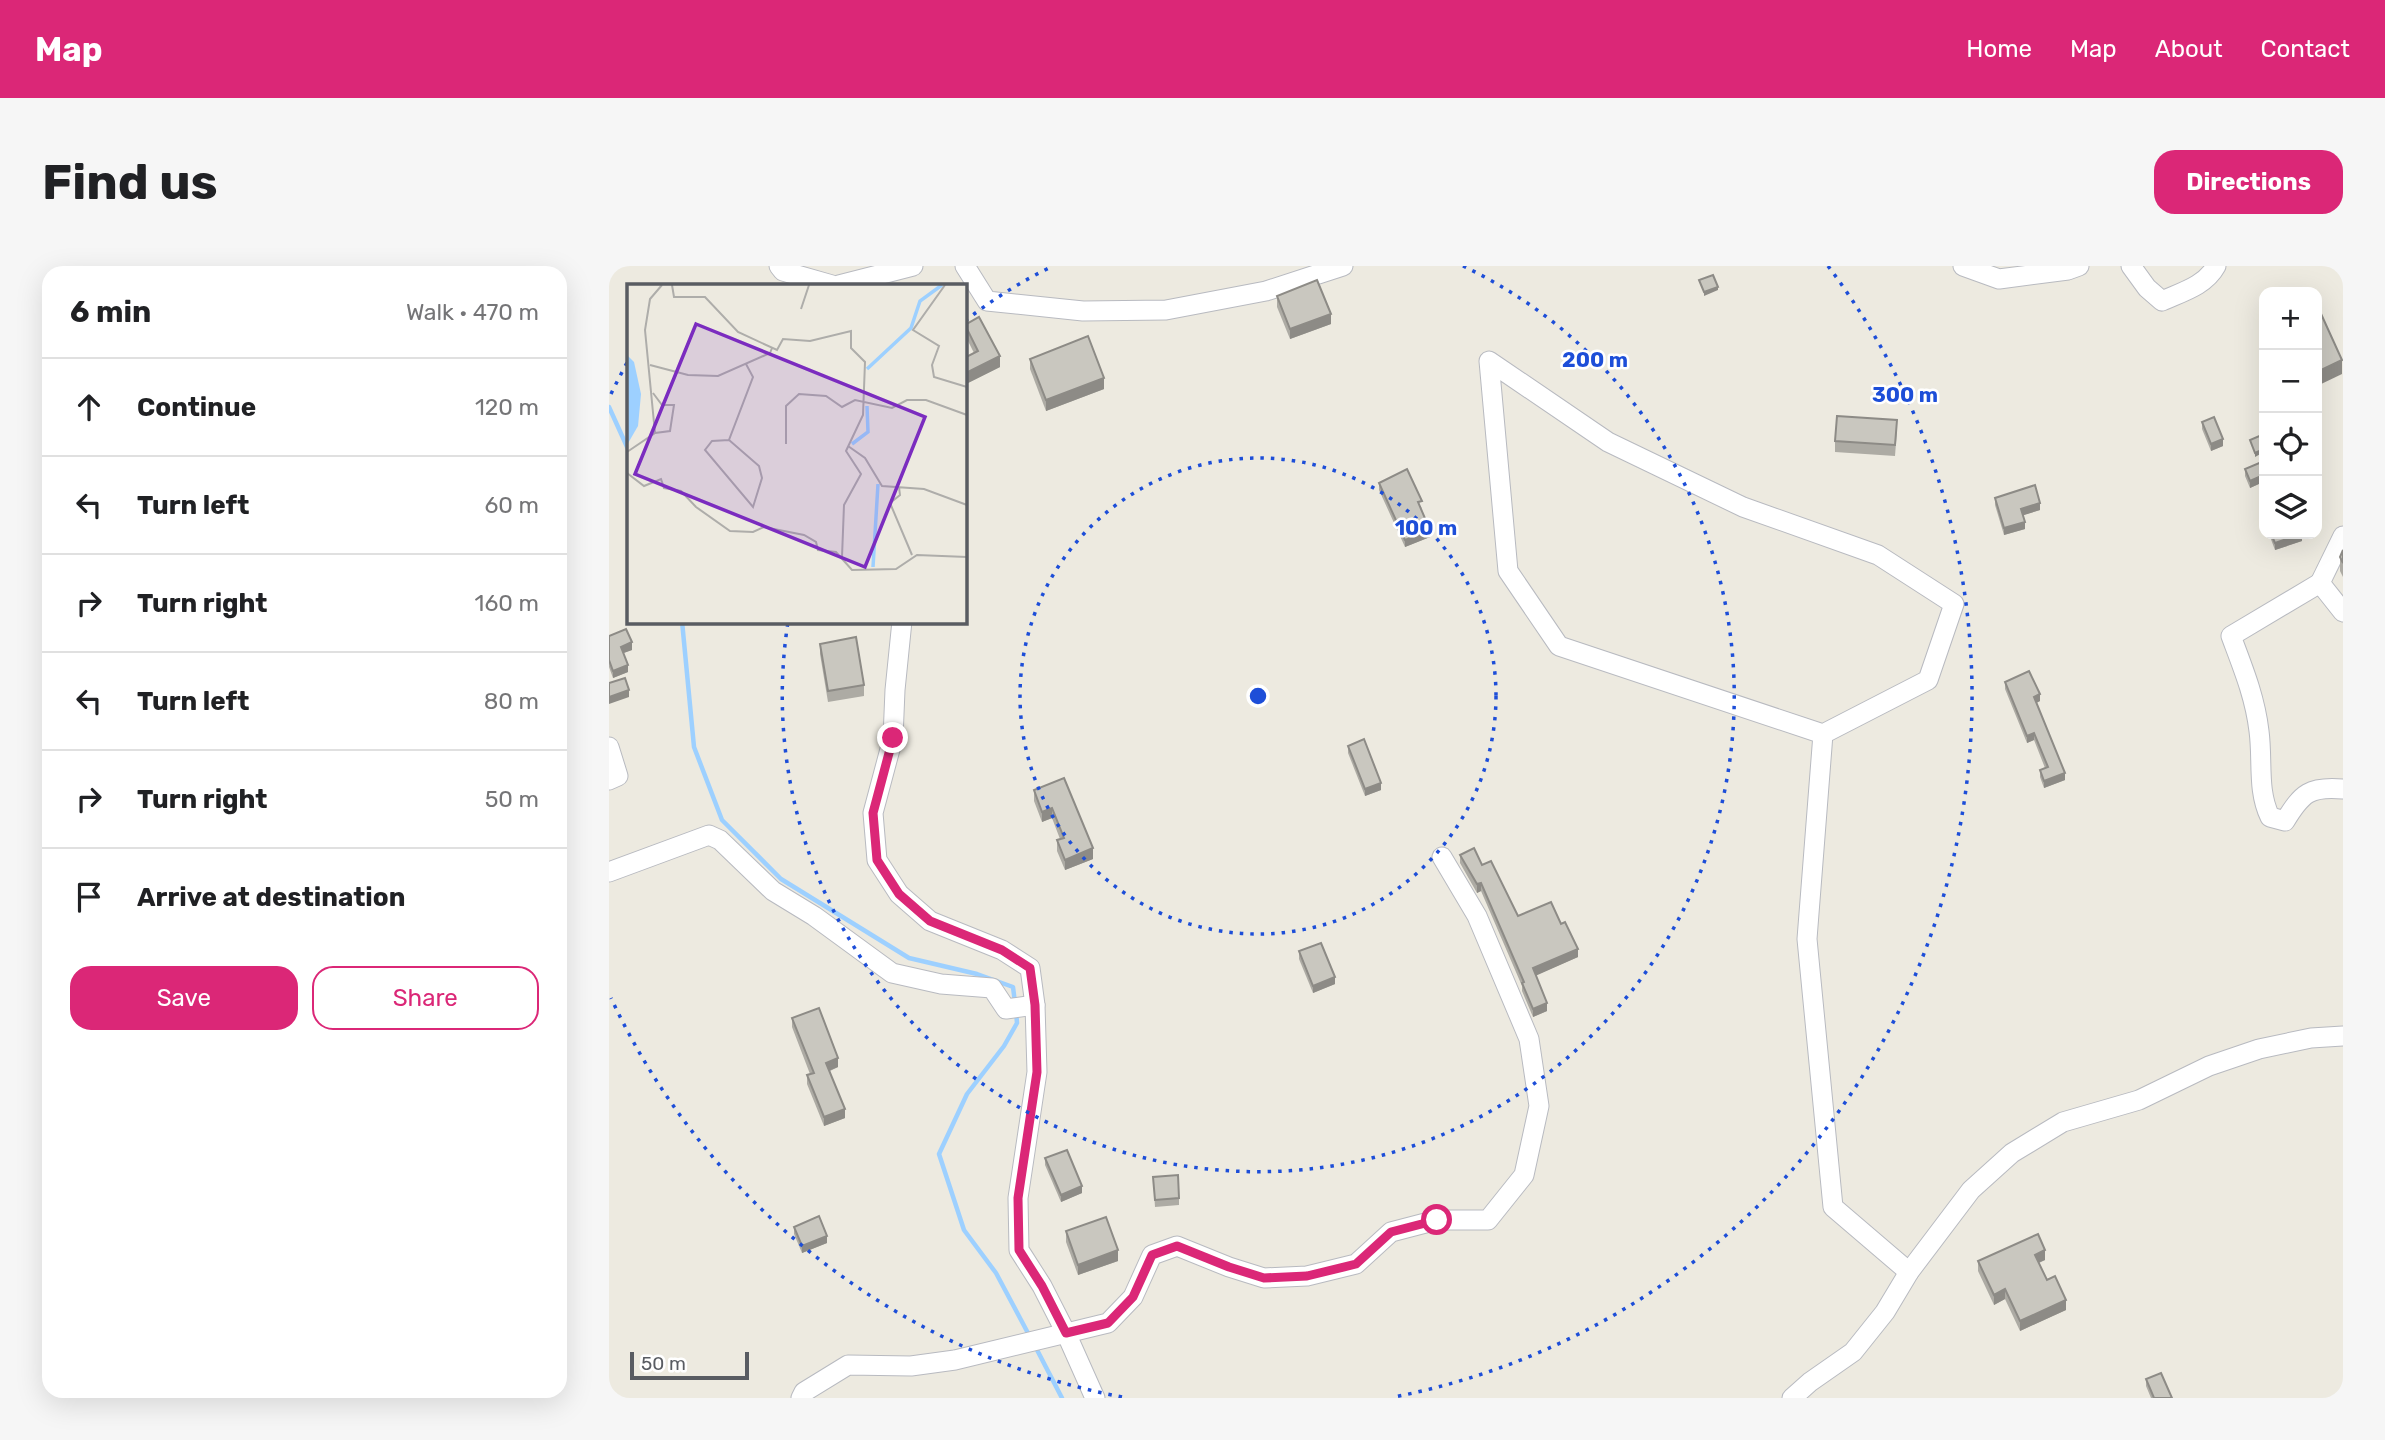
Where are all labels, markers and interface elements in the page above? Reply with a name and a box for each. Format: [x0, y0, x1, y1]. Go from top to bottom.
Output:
text: Map [35, 30, 103, 69]
text: Home [1966, 35, 2032, 63]
text: Map [2070, 35, 2117, 63]
text: About [2155, 35, 2223, 63]
text: Contact [2261, 35, 2350, 63]
button: Directions [2154, 150, 2343, 214]
text: Find us [42, 153, 218, 211]
inset map [627, 284, 966, 623]
map controls [2259, 287, 2322, 539]
button: + [2259, 287, 2322, 350]
text: 6 min [70, 294, 151, 330]
text: Walk · 470 m [406, 298, 539, 326]
text: 200 m [1562, 347, 1628, 372]
button: − [2259, 350, 2322, 413]
text: 300 m [1872, 382, 1938, 407]
icon: ahead [70, 388, 108, 426]
text: Continue [137, 392, 256, 423]
text: 120 m [475, 393, 539, 421]
button: locate [2259, 413, 2322, 476]
button: layers [2259, 476, 2322, 539]
icon: left [70, 486, 108, 524]
text: Turn left [137, 490, 249, 521]
text: 60 m [484, 491, 539, 519]
text: 100 m [1395, 515, 1457, 540]
icon: right [70, 584, 108, 622]
text: Turn right [137, 588, 267, 619]
text: 160 m [475, 589, 539, 617]
icon: left [70, 682, 108, 720]
centre of rings [1246, 684, 1270, 708]
text: Turn left [137, 686, 249, 717]
text: 80 m [484, 687, 539, 715]
route end [877, 722, 908, 753]
icon: right [70, 780, 108, 818]
text: Turn right [137, 784, 267, 815]
text: 50 m [485, 785, 539, 813]
icon: arrive [70, 878, 108, 916]
text: Arrive at destination [137, 882, 405, 913]
button: Save [70, 966, 298, 1030]
button: Share [312, 966, 539, 1030]
route start [1421, 1204, 1452, 1235]
scale bar [630, 1349, 749, 1381]
text: 50 m [641, 1352, 686, 1375]

